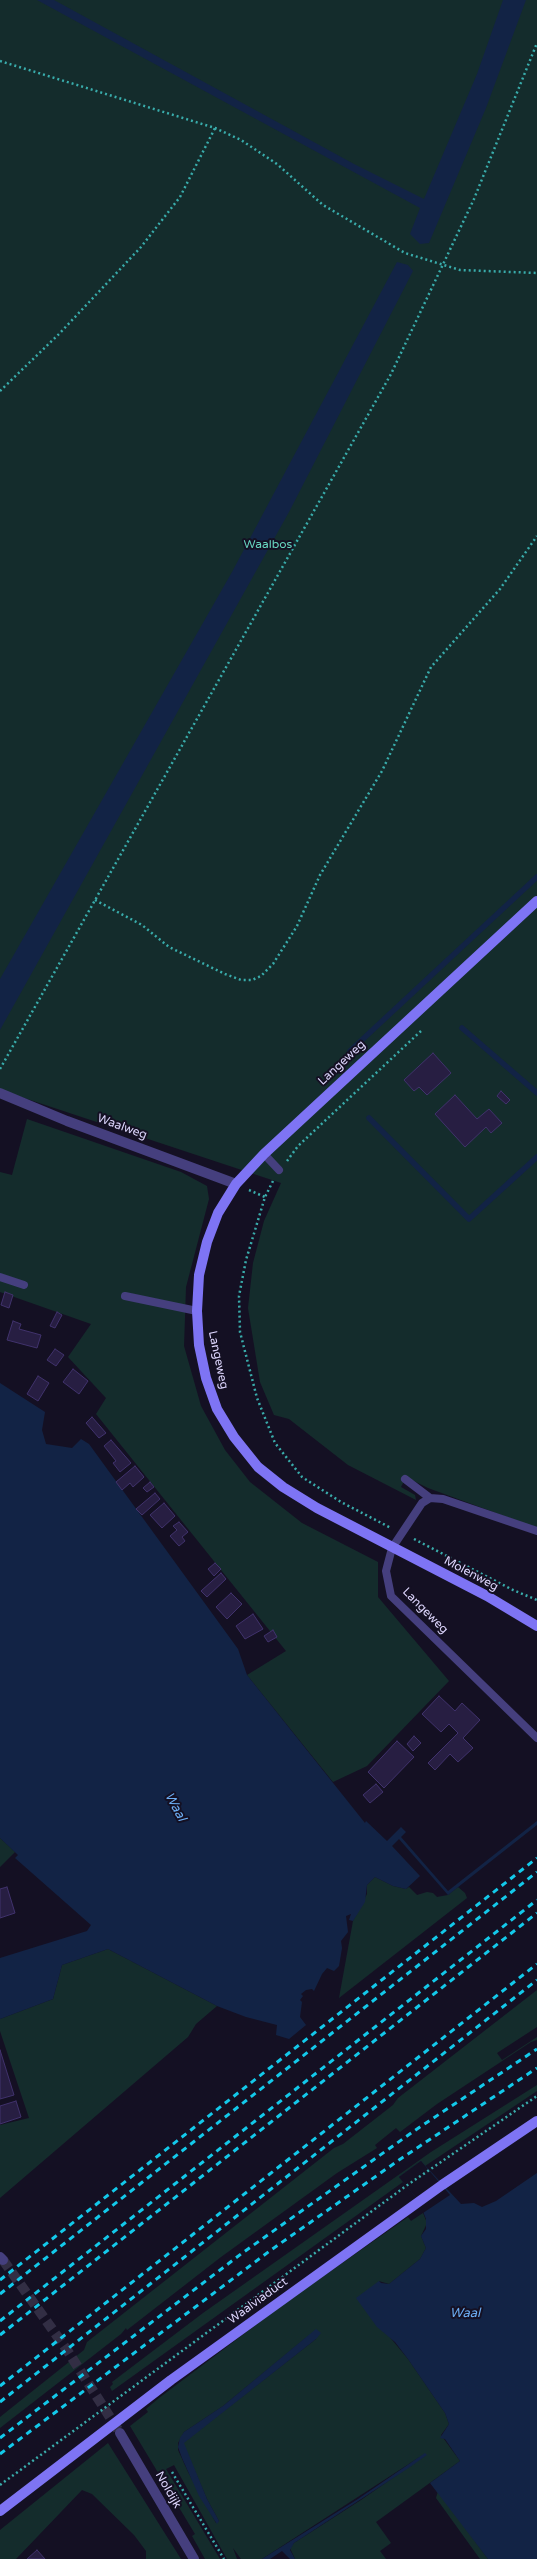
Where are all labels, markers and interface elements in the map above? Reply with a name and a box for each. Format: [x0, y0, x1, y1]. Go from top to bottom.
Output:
park label: Waalbos [244, 538, 292, 552]
street label: Langeweg [315, 1038, 369, 1088]
street label: Waalweg [95, 1111, 149, 1143]
street label: Langeweg [205, 1330, 231, 1390]
street label: Molenweg [441, 1554, 501, 1594]
street label: Langeweg [399, 1585, 451, 1637]
water label: Waal [161, 1790, 189, 1824]
street label: Waalviaduct [225, 2275, 291, 2327]
water label: Waal [450, 2306, 480, 2322]
street label: Noldijk [152, 2469, 184, 2511]

